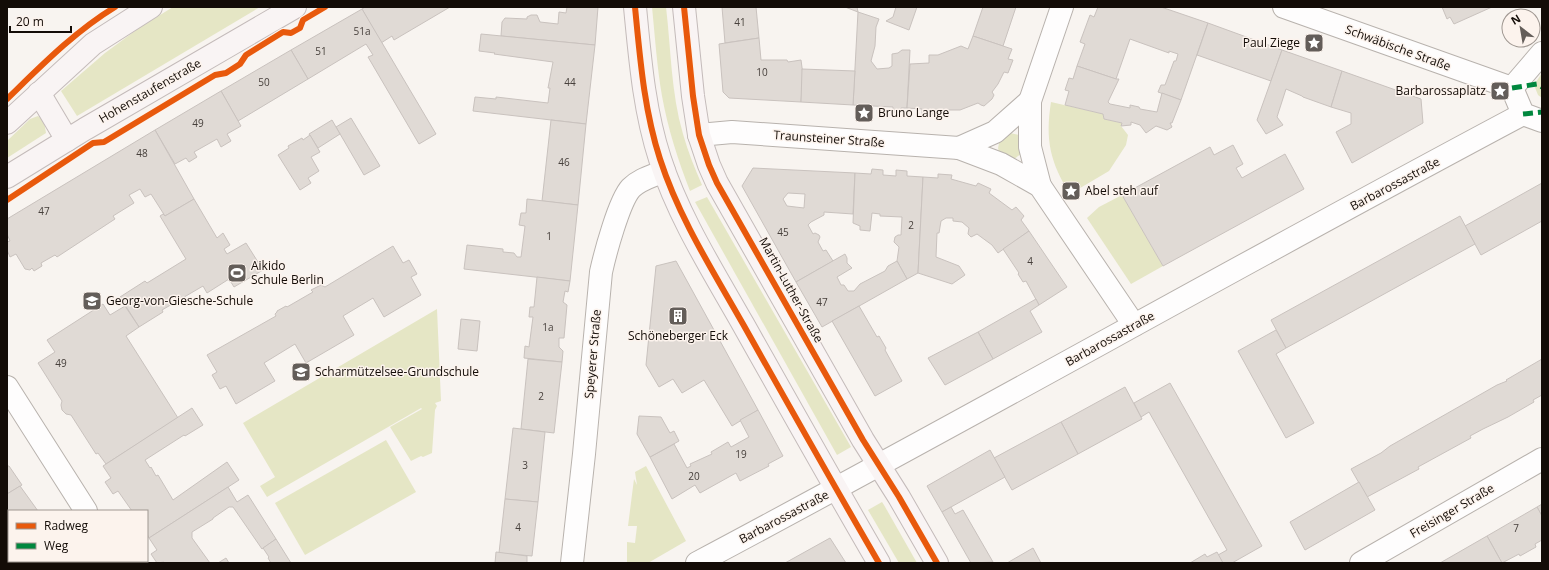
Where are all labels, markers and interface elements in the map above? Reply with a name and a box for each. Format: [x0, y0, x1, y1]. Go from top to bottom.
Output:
scale bar [10, 8, 71, 34]
north arrow [1501, 8, 1541, 48]
text: N [1508, 10, 1523, 28]
text: 20 m [16, 13, 44, 30]
house number: 41 [734, 15, 746, 29]
street label: Schwäbische Straße [1343, 20, 1454, 75]
house number: 51a [354, 24, 371, 38]
place icon: Paul Ziege [1303, 32, 1325, 54]
place label: Paul Ziege [1243, 34, 1300, 51]
house number: 51 [315, 44, 327, 58]
street label: Hohenstaufenstraße [96, 54, 204, 127]
house number: 10 [756, 65, 768, 79]
house number: 50 [258, 75, 270, 89]
house number: 44 [564, 75, 576, 89]
place icon: Barbarossaplatz [1489, 80, 1511, 102]
place label: Barbarossaplatz [1395, 82, 1486, 99]
place icon: Bruno Lange [853, 102, 875, 124]
place label: Bruno Lange [878, 104, 950, 121]
house number: 49 [192, 116, 204, 130]
street label: Traunsteiner Straße [773, 126, 885, 151]
house number: 48 [136, 146, 148, 160]
street label: Barbarossastraße [1347, 153, 1443, 214]
house number: 46 [558, 155, 570, 169]
place icon: Abel steh auf [1060, 180, 1082, 202]
place label: Abel steh auf [1085, 182, 1159, 199]
house number: 47 [38, 204, 50, 218]
house number: 2 [908, 218, 914, 232]
house number: 45 [777, 225, 789, 239]
house number: 1 [546, 229, 552, 243]
street label: Martin-Luther-Straße [755, 234, 828, 346]
house number: 4 [1027, 254, 1033, 268]
place label: Aikido Schule Berlin [251, 257, 324, 288]
sports icon: Aikido Schule Berlin [226, 262, 248, 284]
school or university icon: Georg-von-Giesche-Schule [81, 290, 103, 312]
place label: Georg-von-Giesche-Schule [106, 292, 253, 309]
house number: 47 [816, 295, 828, 309]
building icon: Schöneberger Eck [667, 305, 689, 327]
street label: Barbarossastraße [1062, 307, 1158, 370]
street label: Speyerer Straße [580, 308, 605, 399]
house number: 1a [542, 320, 554, 334]
place label: Schöneberger Eck [628, 327, 729, 344]
house number: 49 [55, 356, 67, 370]
school or university icon: Scharmützelsee-Grundschule [290, 361, 312, 383]
place label: Scharmützelsee-Grundschule [315, 363, 479, 380]
house number: 2 [538, 389, 544, 403]
house number: 19 [735, 447, 747, 461]
house number: 3 [522, 458, 528, 472]
house number: 20 [688, 469, 700, 483]
street label: Freisinger Straße [1406, 479, 1497, 542]
street label: Barbarossastraße [736, 486, 832, 547]
legend [8, 510, 148, 562]
text: Radweg [44, 517, 88, 534]
house number: 4 [515, 520, 521, 534]
house number: 7 [1513, 521, 1519, 535]
text: Weg [44, 537, 69, 554]

